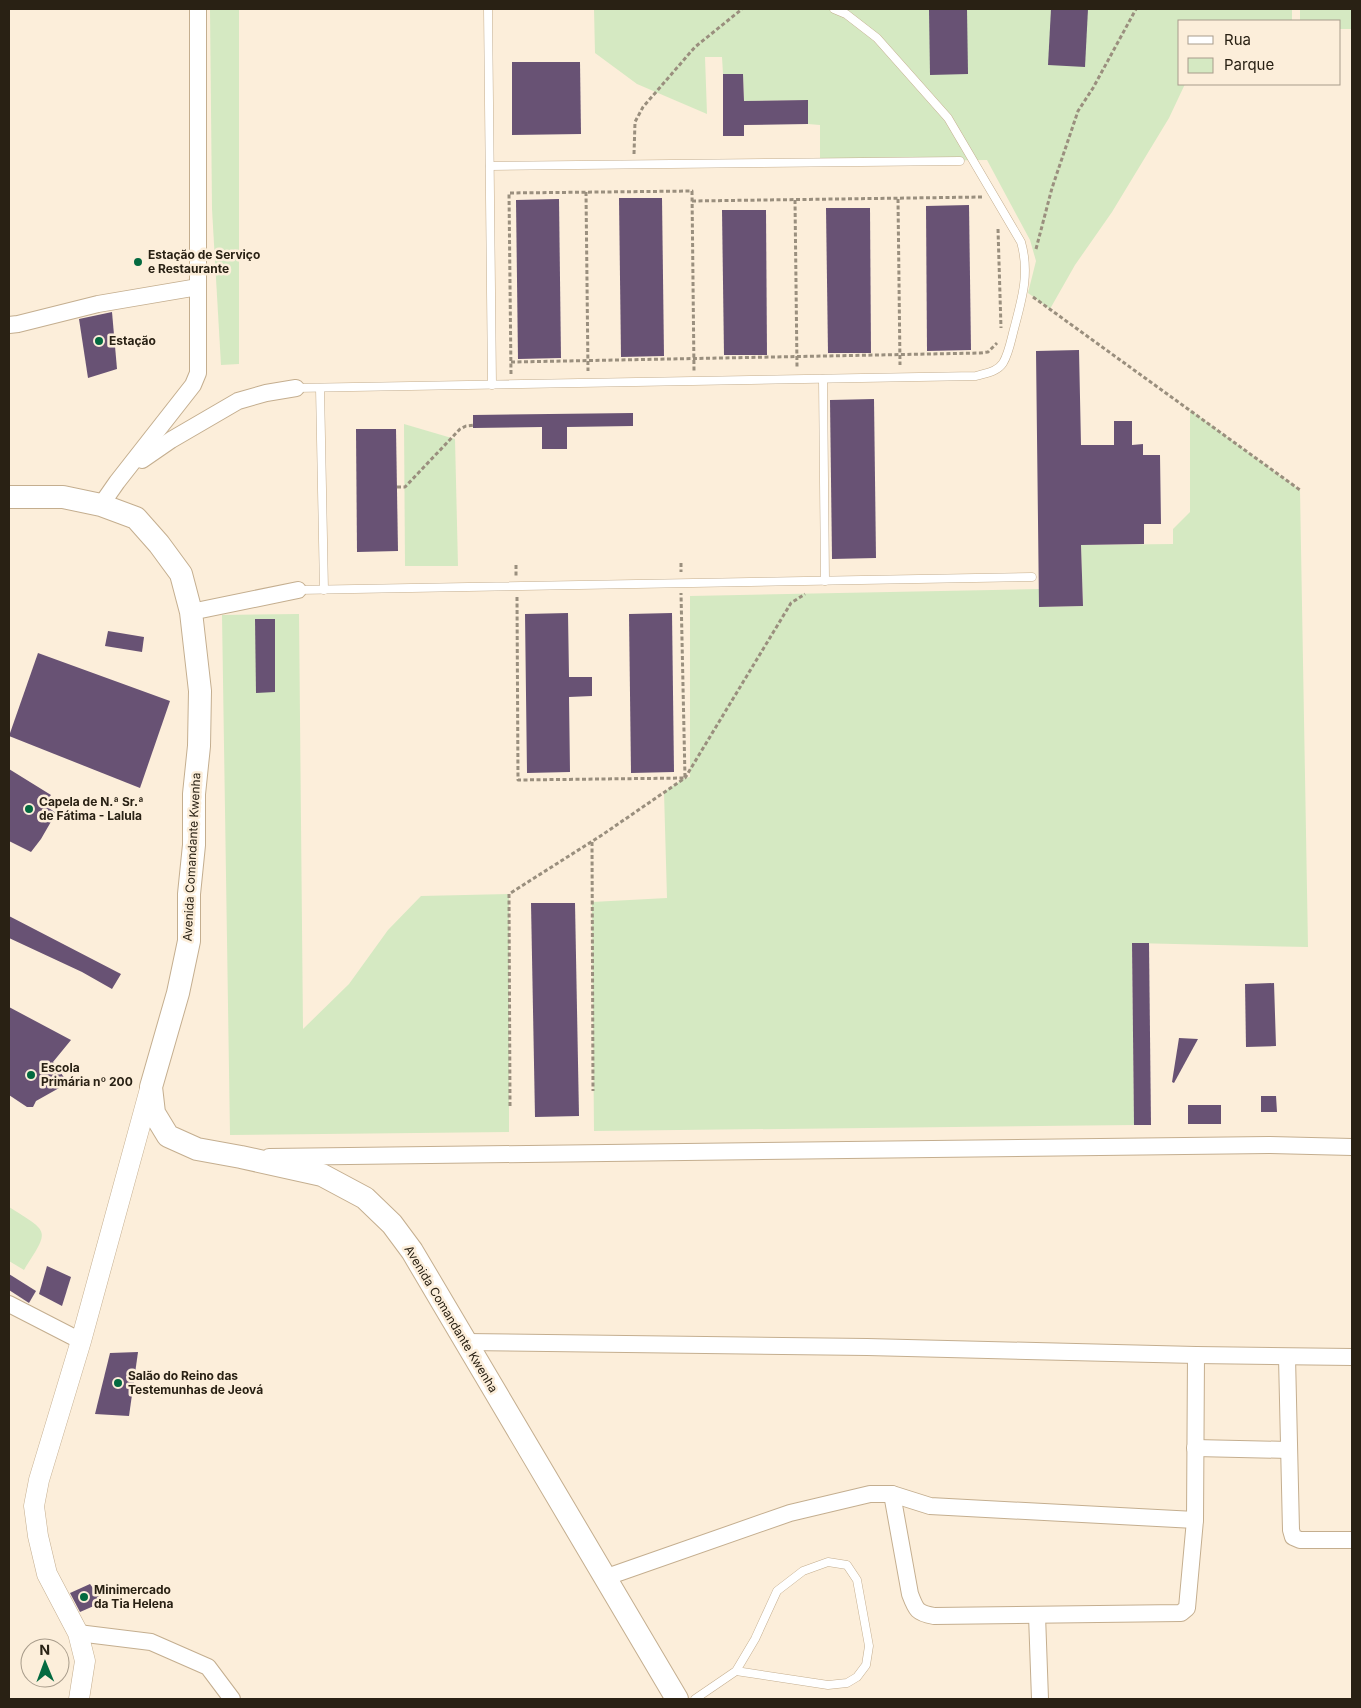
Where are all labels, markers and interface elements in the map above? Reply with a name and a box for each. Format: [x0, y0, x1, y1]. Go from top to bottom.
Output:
legend [1178, 20, 1341, 85]
text: Rua [1224, 30, 1251, 49]
text: Parque [1224, 55, 1274, 74]
place label: Estação de Serviço e Restaurante [148, 247, 260, 276]
marker: Estação de Serviço e Restaurante [132, 256, 144, 268]
place label: Estação [109, 333, 156, 348]
marker: Estação [93, 335, 105, 347]
street label: Avenida Comandante Kwenha [180, 772, 203, 942]
place label: Capela de N.ª Sr.ª de Fátima - Lalula [39, 794, 144, 823]
marker: Capela de N.ª Sr.ª de Fátima - Lalula [23, 803, 35, 815]
place label: Escola Primária nº 200 [41, 1060, 133, 1089]
marker: Escola Primária nº 200 [25, 1069, 37, 1081]
street label: Avenida Comandante Kwenha [401, 1242, 501, 1395]
place label: Salão do Reino das Testemunhas de Jeová [128, 1368, 263, 1397]
marker: Salão do Reino das Testemunhas de Jeová [112, 1377, 124, 1389]
place label: Minimercado da Tia Helena [94, 1582, 173, 1611]
marker: Minimercado da Tia Helena [78, 1591, 90, 1603]
north arrow [20, 1638, 70, 1688]
text: N [39, 1641, 50, 1658]

